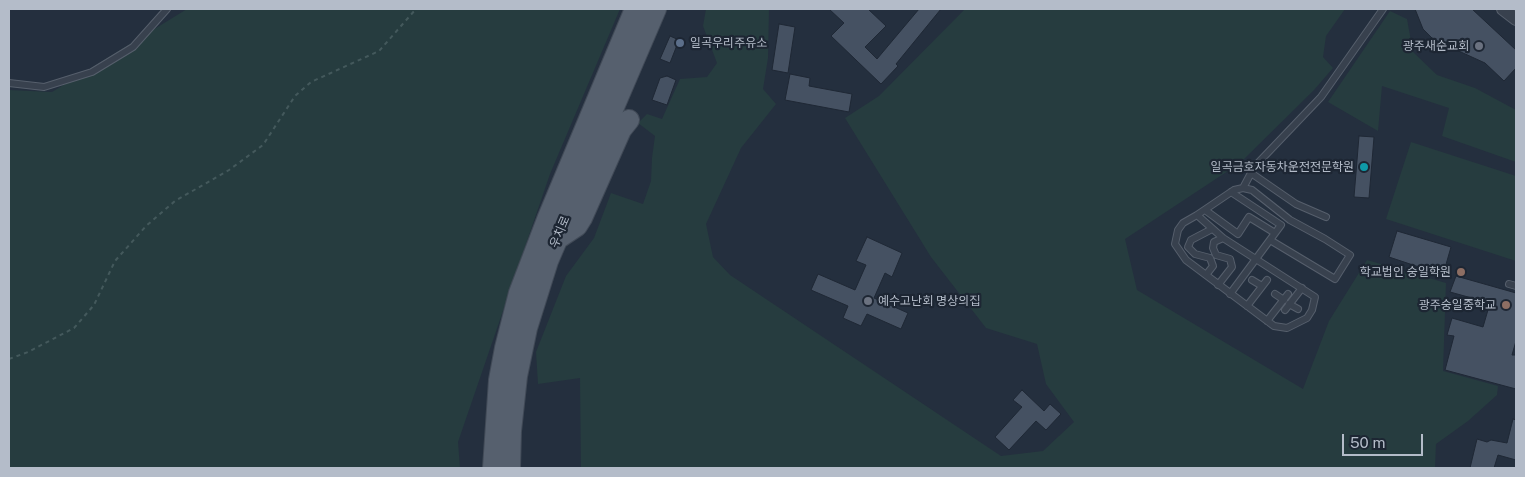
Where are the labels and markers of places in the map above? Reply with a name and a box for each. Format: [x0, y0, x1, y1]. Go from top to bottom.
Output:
place label: 일곡우리주유소 [690, 36, 767, 50]
marker: 일곡우리주유소 [674, 37, 686, 49]
place label: 광주새순교회 [1403, 39, 1469, 53]
marker: 광주새순교회 [1473, 40, 1485, 52]
place label: 일곡금호자동차운전전문학원 [1210, 160, 1354, 174]
marker: 일곡금호자동차운전전문학원 [1358, 161, 1370, 173]
place label: 학교법인 숭일학원 [1360, 265, 1451, 279]
marker: 학교법인 숭일학원 [1455, 266, 1467, 278]
place label: 예수고난회 명상의집 [878, 294, 980, 308]
marker: 예수고난회 명상의집 [862, 295, 874, 307]
place label: 광주숭일중학교 [1419, 298, 1496, 312]
marker: 광주숭일중학교 [1500, 299, 1512, 311]

